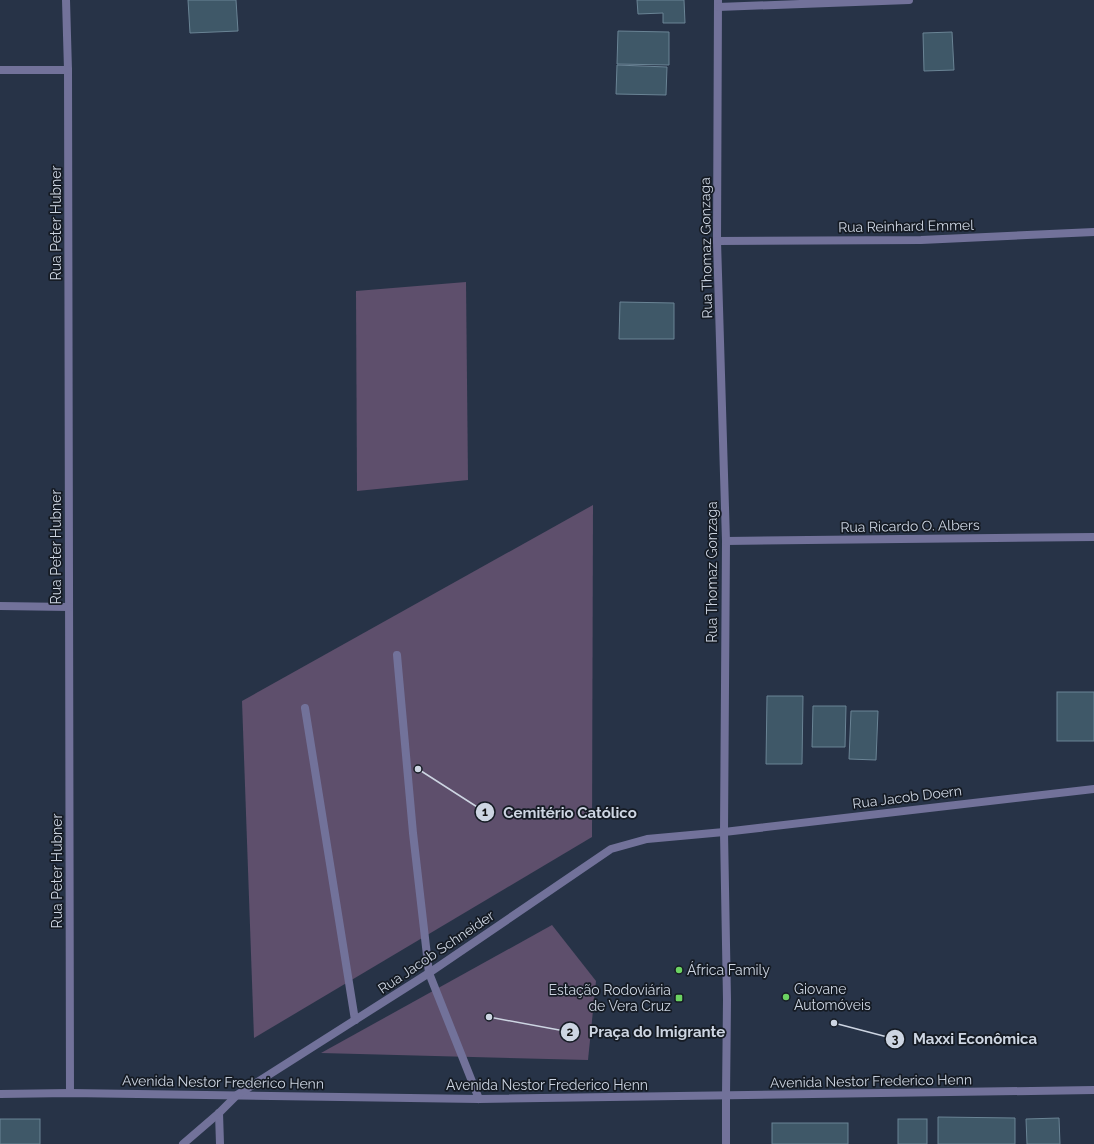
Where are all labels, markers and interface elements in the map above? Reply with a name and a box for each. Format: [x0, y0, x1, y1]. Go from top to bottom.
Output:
street label: Rua Peter Hubner [48, 166, 64, 280]
street label: Rua Thomaz Gonzaga [697, 177, 715, 319]
street label: Rua Reinhard Emmel [838, 217, 974, 235]
street label: Rua Peter Hubner [48, 490, 64, 604]
street label: Rua Thomaz Gonzaga [704, 501, 720, 643]
street label: Rua Ricardo O. Albers [840, 517, 980, 535]
street label: Rua Jacob Doern [851, 782, 963, 812]
callout: Cemitério Católico [475, 799, 644, 826]
text: Cemitério Católico [503, 804, 637, 822]
text: 1 [482, 805, 488, 819]
street label: Rua Peter Hubner [49, 814, 65, 928]
street label: Rua Jacob Schneider [375, 907, 497, 997]
place label: África Family [687, 961, 770, 978]
marker: África Family [674, 965, 684, 975]
place label: Giovane Automóveis [794, 981, 871, 1013]
place label: Estação Rodoviária de Vera Cruz [548, 982, 671, 1014]
marker: Giovane Automóveis [781, 992, 791, 1002]
marker: Estação Rodoviária de Vera Cruz [674, 993, 684, 1003]
callout: Praça do Imigrante [560, 1018, 733, 1045]
text: Praça do Imigrante [589, 1023, 725, 1041]
text: 2 [567, 1025, 574, 1039]
callout: Maxxi Econômica [885, 1025, 1045, 1052]
text: Maxxi Econômica [913, 1030, 1037, 1048]
text: 3 [892, 1032, 899, 1046]
street label: Avenida Nestor Frederico Henn [770, 1071, 972, 1091]
street label: Avenida Nestor Frederico Henn [122, 1072, 324, 1092]
street label: Avenida Nestor Frederico Henn [446, 1077, 648, 1093]

